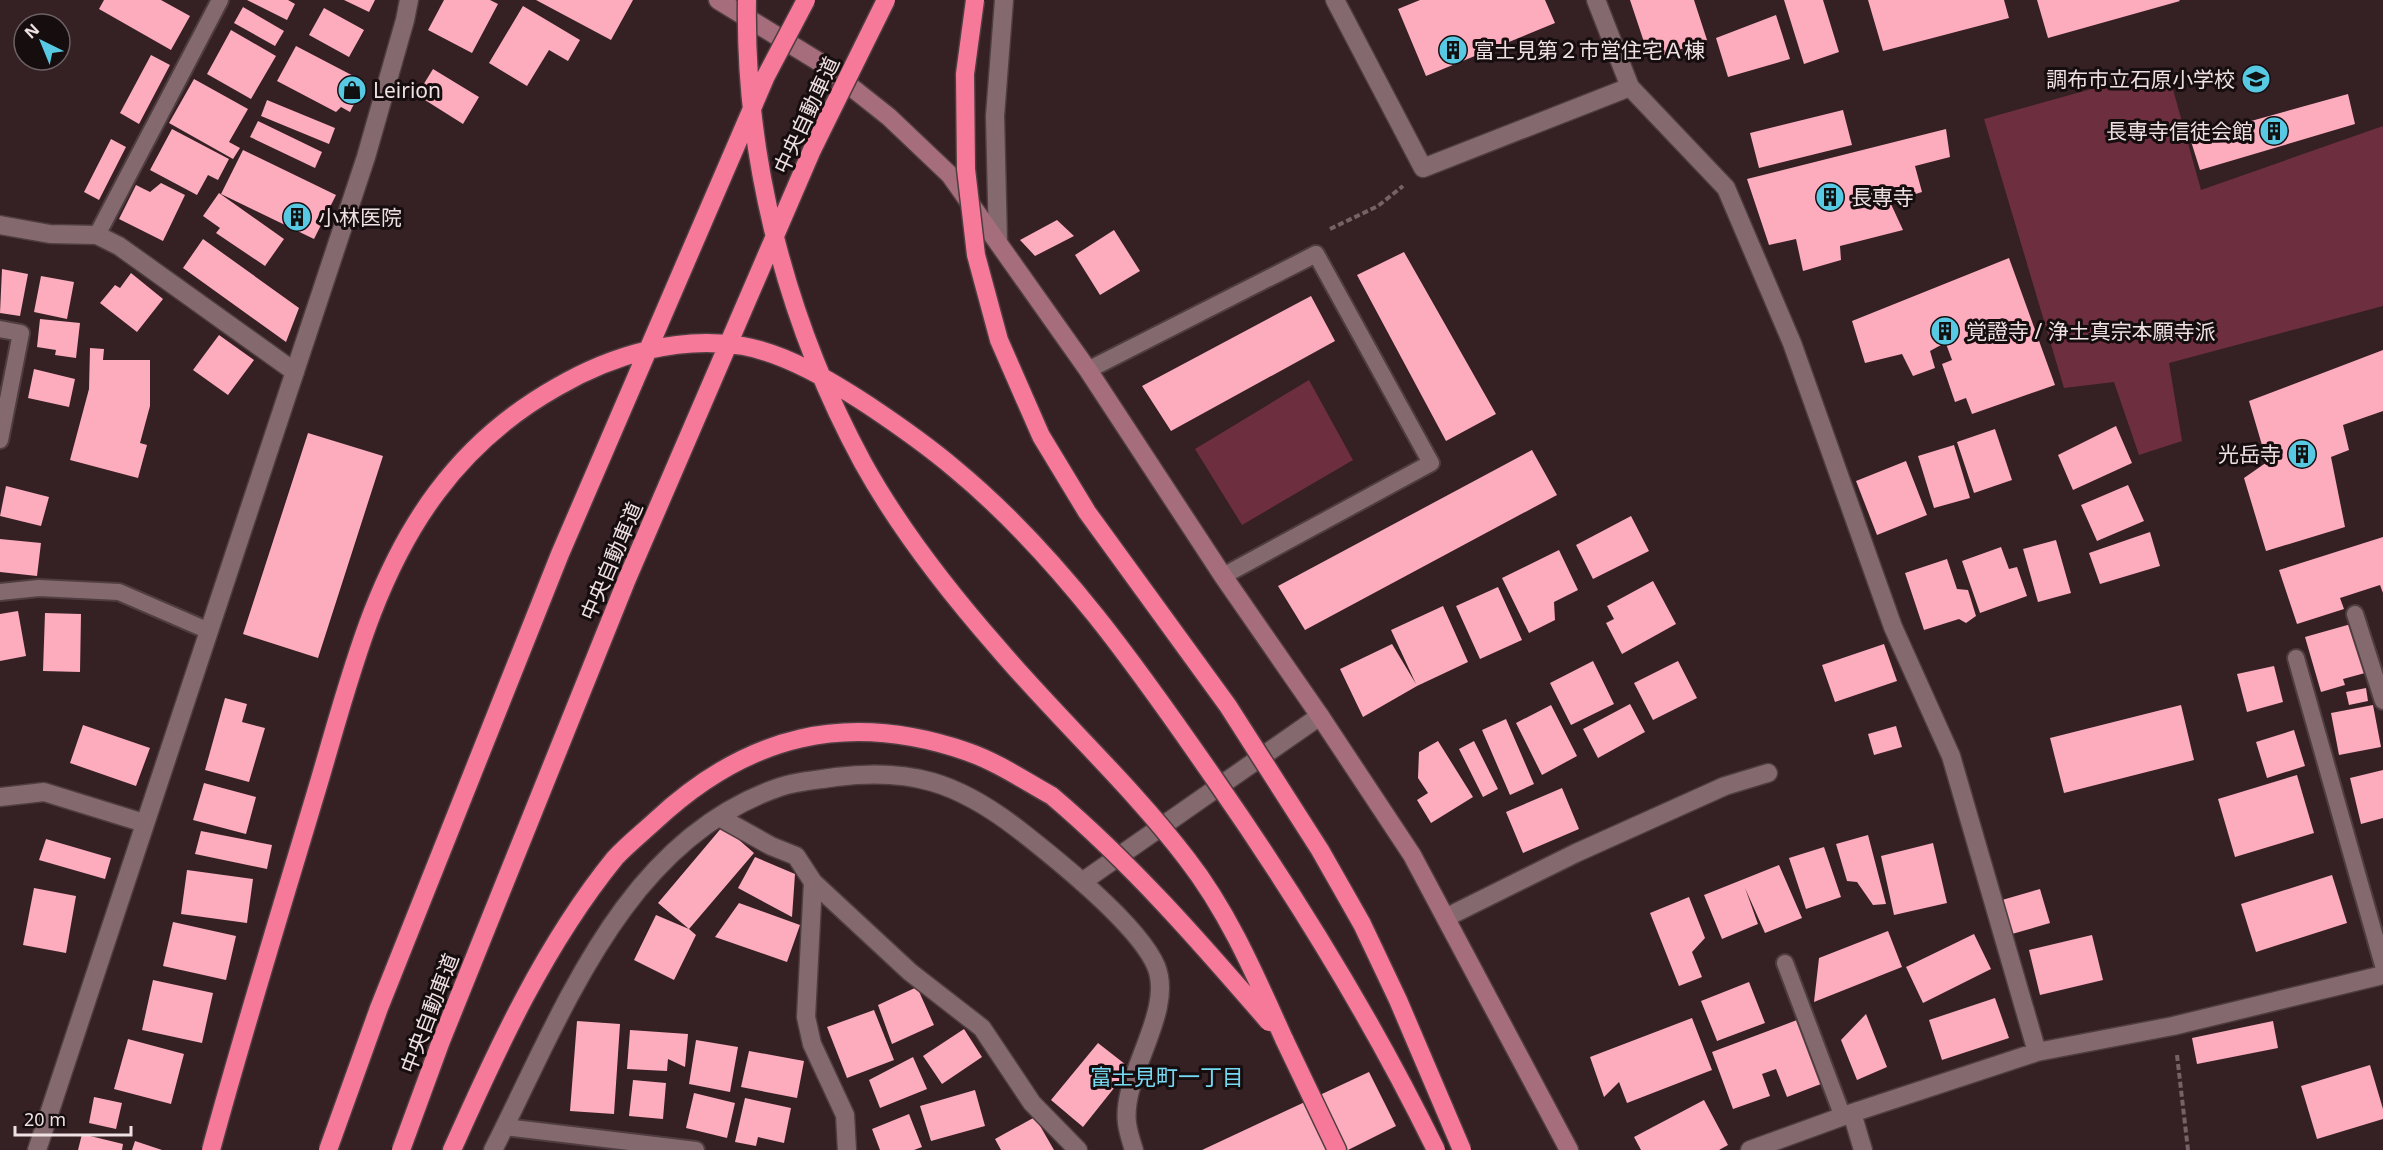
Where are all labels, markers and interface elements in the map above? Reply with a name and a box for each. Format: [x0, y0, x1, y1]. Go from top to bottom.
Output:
north arrow [12, 12, 72, 72]
text: N [20, 19, 44, 44]
building icon: 富士見第２市営住宅Ａ棟 [1437, 34, 1469, 66]
place label: 富士見第２市営住宅Ａ棟 [1474, 36, 1705, 64]
street label: 中央自動車道 [767, 52, 845, 178]
school or university icon: 調布市立石原小学校 [2240, 63, 2272, 95]
place label: 調布市立石原小学校 [2046, 65, 2235, 93]
shop icon: Leirion [336, 74, 368, 106]
place label: Leirion [373, 76, 441, 104]
building icon: 長専寺信徒会館 [2258, 115, 2290, 147]
place label: 長専寺信徒会館 [2106, 117, 2253, 145]
building icon: 長専寺 [1814, 181, 1846, 213]
place label: 長専寺 [1851, 183, 1914, 211]
building icon: 小林医院 [281, 201, 313, 233]
place label: 小林医院 [318, 203, 402, 231]
building icon: 覚證寺 / 浄土真宗本願寺派 [1929, 315, 1961, 347]
place label: 覚證寺 / 浄土真宗本願寺派 [1966, 317, 2216, 345]
building icon: 光岳寺 [2286, 438, 2318, 470]
place label: 光岳寺 [2218, 440, 2281, 468]
street label: 中央自動車道 [573, 498, 649, 624]
street label: 中央自動車道 [393, 949, 465, 1077]
district label: 富士見町一丁目 [1090, 1061, 1244, 1091]
scale bar [15, 1099, 130, 1137]
text: 20 m [24, 1107, 66, 1131]

